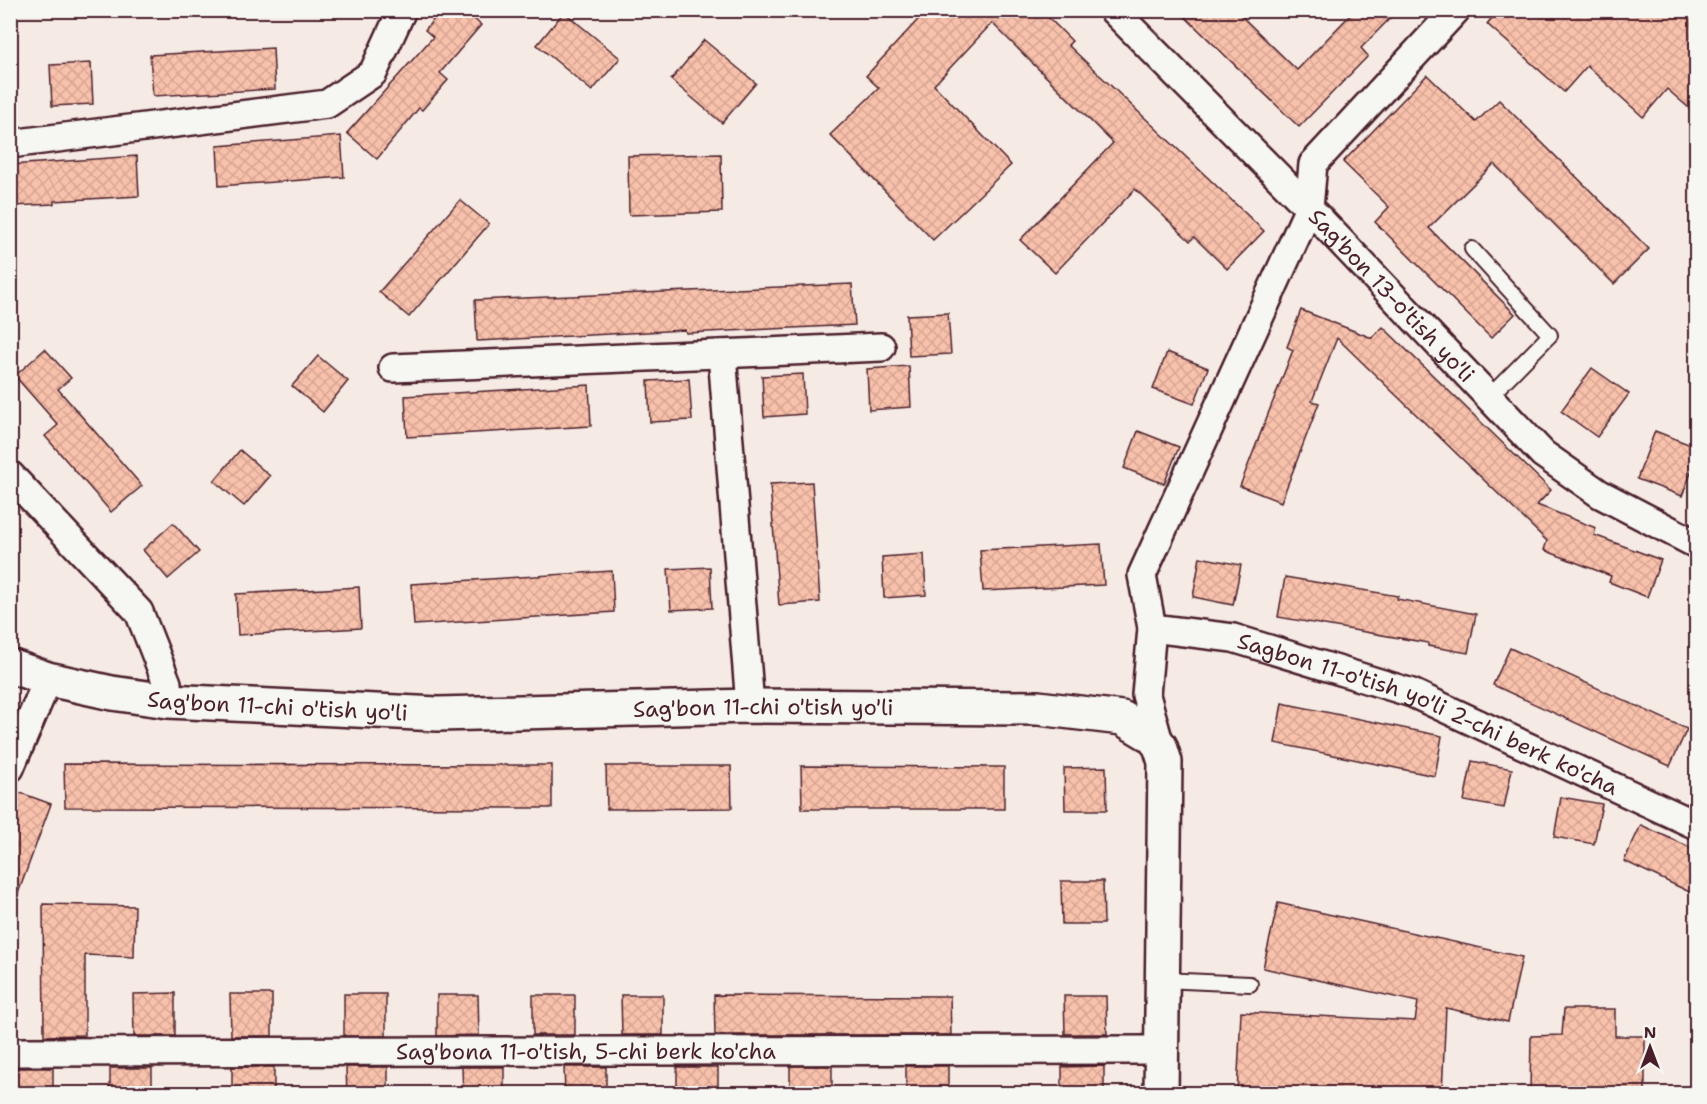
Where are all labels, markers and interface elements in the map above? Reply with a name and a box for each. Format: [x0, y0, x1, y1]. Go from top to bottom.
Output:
street label: Sag'bon 13-o'tish yo'li [1303, 202, 1481, 388]
street label: Sagbon 11-o'tish yo'li 2-chi berk ko'cha [1234, 626, 1623, 801]
street label: Sag'bon 11-chi o'tish yo'li [146, 684, 408, 727]
street label: Sag'bon 11-chi o'tish yo'li [633, 691, 894, 723]
north arrow [1620, 1017, 1680, 1077]
text: N [1644, 1022, 1656, 1043]
street label: Sag'bona 11-o'tish, 5-chi berk ko'cha [396, 1036, 776, 1066]

